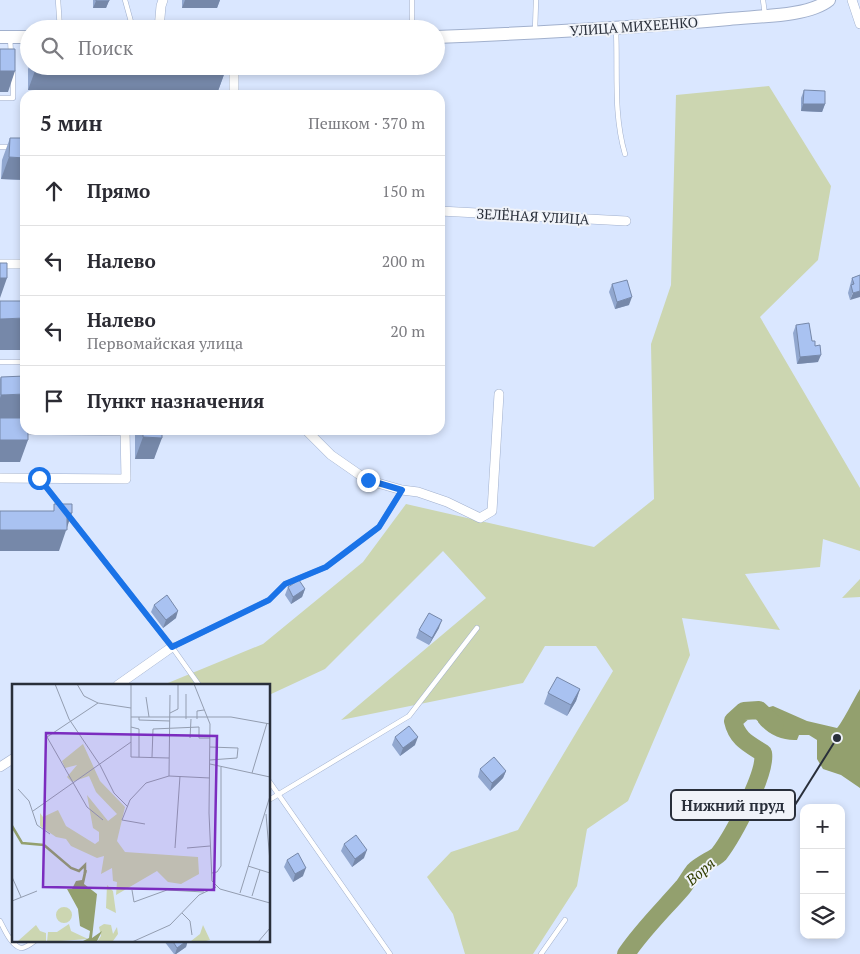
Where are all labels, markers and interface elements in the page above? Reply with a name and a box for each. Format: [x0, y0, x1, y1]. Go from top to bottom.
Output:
street label: УЛИЦА МИХЕЕНКО [569, 12, 699, 40]
search box [20, 20, 445, 75]
icon: search [38, 34, 66, 62]
text: Поиск [78, 35, 133, 60]
text: 5 мин [40, 109, 102, 137]
text: Пешком · 370 m [308, 112, 425, 134]
icon: ahead [40, 177, 68, 205]
text: Прямо [87, 178, 150, 203]
text: 150 m [382, 180, 425, 202]
street label: ЗЕЛЁНАЯ УЛИЦА [476, 204, 590, 228]
icon: left [40, 247, 68, 275]
text: Налево [87, 248, 156, 273]
text: 200 m [382, 250, 425, 272]
text: Налево [87, 307, 156, 332]
icon: left [40, 317, 68, 345]
text: 20 m [390, 320, 425, 342]
text: Первомайская улица [87, 332, 243, 354]
icon: arrive [40, 387, 68, 415]
text: Пункт назначения [87, 388, 264, 413]
route start [28, 467, 51, 490]
route end [357, 469, 380, 492]
inset map [12, 684, 270, 942]
callout: Нижний пруд [671, 790, 795, 820]
text: Нижний пруд [681, 795, 785, 815]
map controls [800, 804, 845, 939]
button: + [800, 804, 845, 849]
button: − [800, 849, 845, 894]
water label: Воря [680, 853, 719, 890]
button: layers [800, 894, 845, 939]

